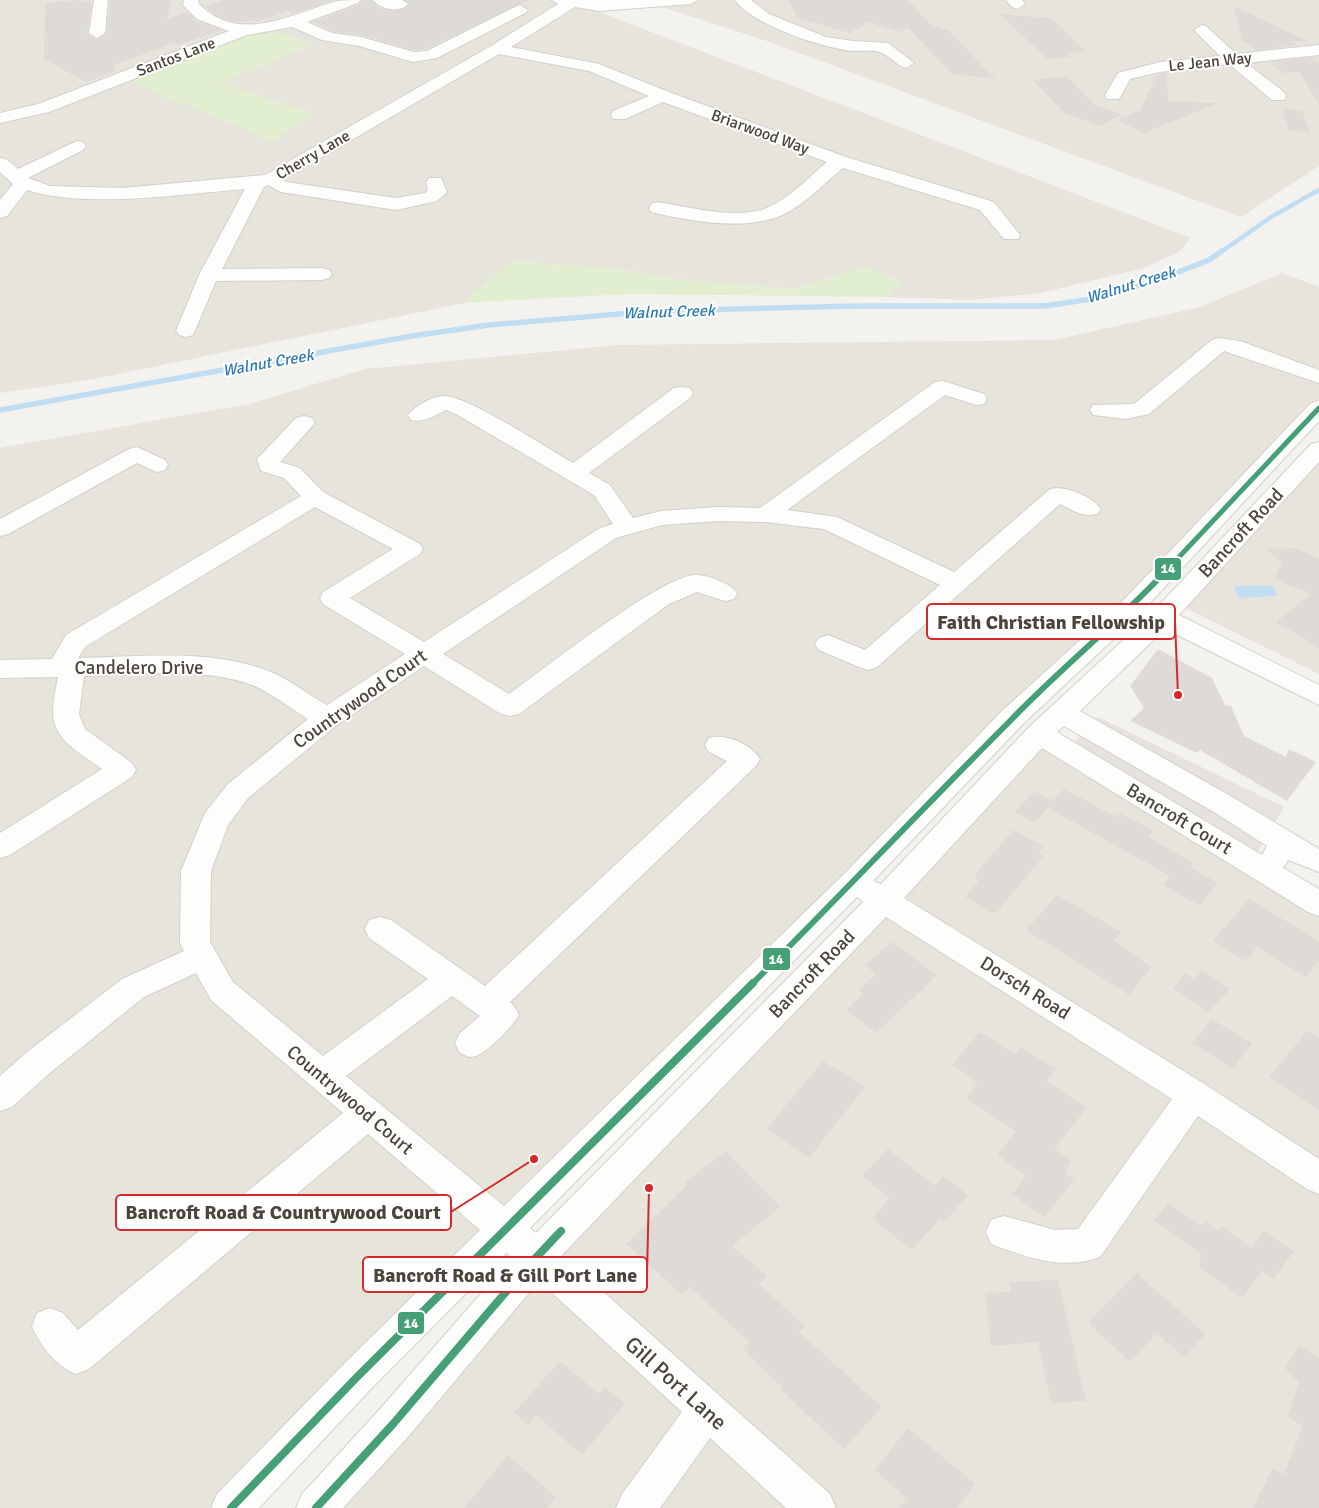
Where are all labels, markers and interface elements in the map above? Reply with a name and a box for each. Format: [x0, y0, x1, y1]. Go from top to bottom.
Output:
street label: Santos Lane [134, 33, 218, 81]
street label: Le Jean Way [1167, 48, 1253, 76]
street label: Briarwood Way [708, 105, 812, 159]
street label: Cherry Lane [272, 126, 354, 184]
water label: Walnut Creek [1084, 261, 1180, 308]
water label: Walnut Creek [623, 300, 717, 324]
water label: Walnut Creek [221, 345, 317, 381]
street label: Bancroft Road [1193, 483, 1289, 583]
line badge: 14 [1154, 557, 1182, 581]
text: 14 [1160, 560, 1176, 577]
callout: Faith Christian Fellowship [927, 604, 1175, 639]
text: Faith Christian Fellowship [937, 610, 1165, 635]
street label: Countrywood Court [288, 644, 432, 754]
street label: Candelero Drive [74, 656, 204, 680]
street label: Bancroft Court [1122, 778, 1237, 860]
street label: Bancroft Road [764, 925, 860, 1023]
line badge: 14 [762, 947, 791, 971]
text: 14 [768, 951, 784, 968]
street label: Dorsch Road [976, 951, 1074, 1025]
street label: Countrywood Court [282, 1040, 419, 1160]
callout: Bancroft Road & Countrywood Court [116, 1195, 451, 1230]
text: Bancroft Road & Countrywood Court [125, 1200, 441, 1225]
callout: Bancroft Road & Gill Port Lane [363, 1257, 647, 1292]
text: Bancroft Road & Gill Port Lane [373, 1263, 637, 1288]
line badge: 14 [397, 1311, 425, 1335]
text: 14 [403, 1315, 419, 1332]
street label: Gill Port Lane [620, 1330, 732, 1436]

